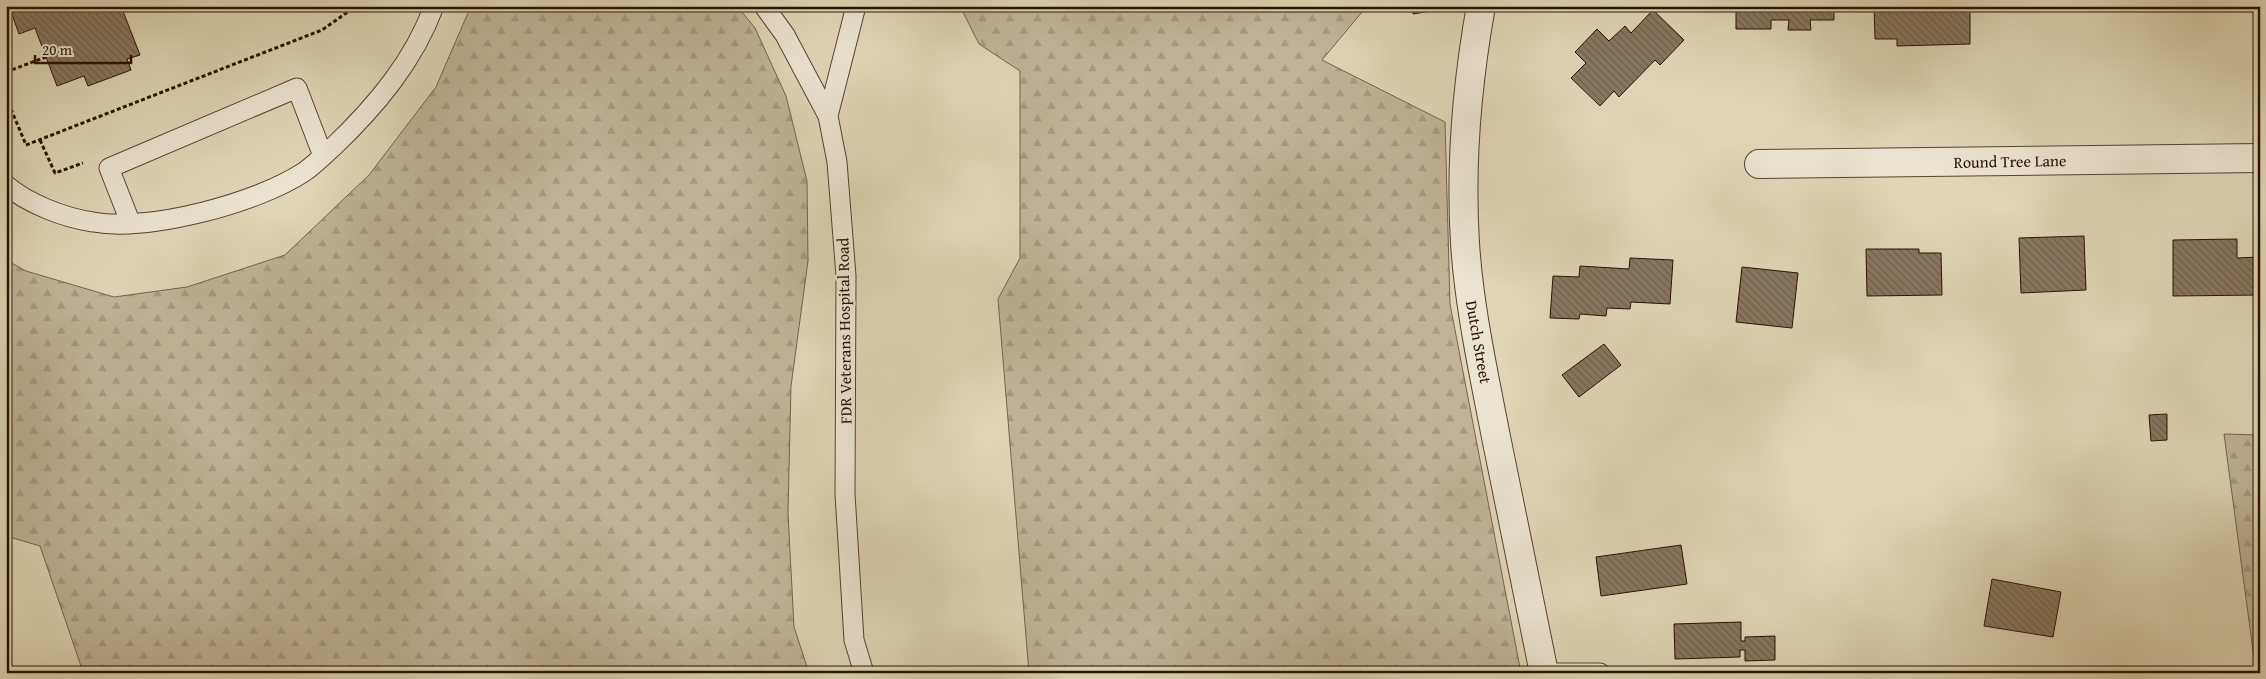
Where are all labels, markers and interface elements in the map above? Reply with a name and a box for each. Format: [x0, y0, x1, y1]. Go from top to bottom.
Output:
scale bar [35, 32, 131, 64]
text: 20 m [42, 39, 73, 60]
street label: Round Tree Lane [1953, 148, 2067, 174]
street label: FDR Veterans Hospital Road [830, 237, 858, 424]
street label: Dutch Street [1460, 299, 1498, 386]

